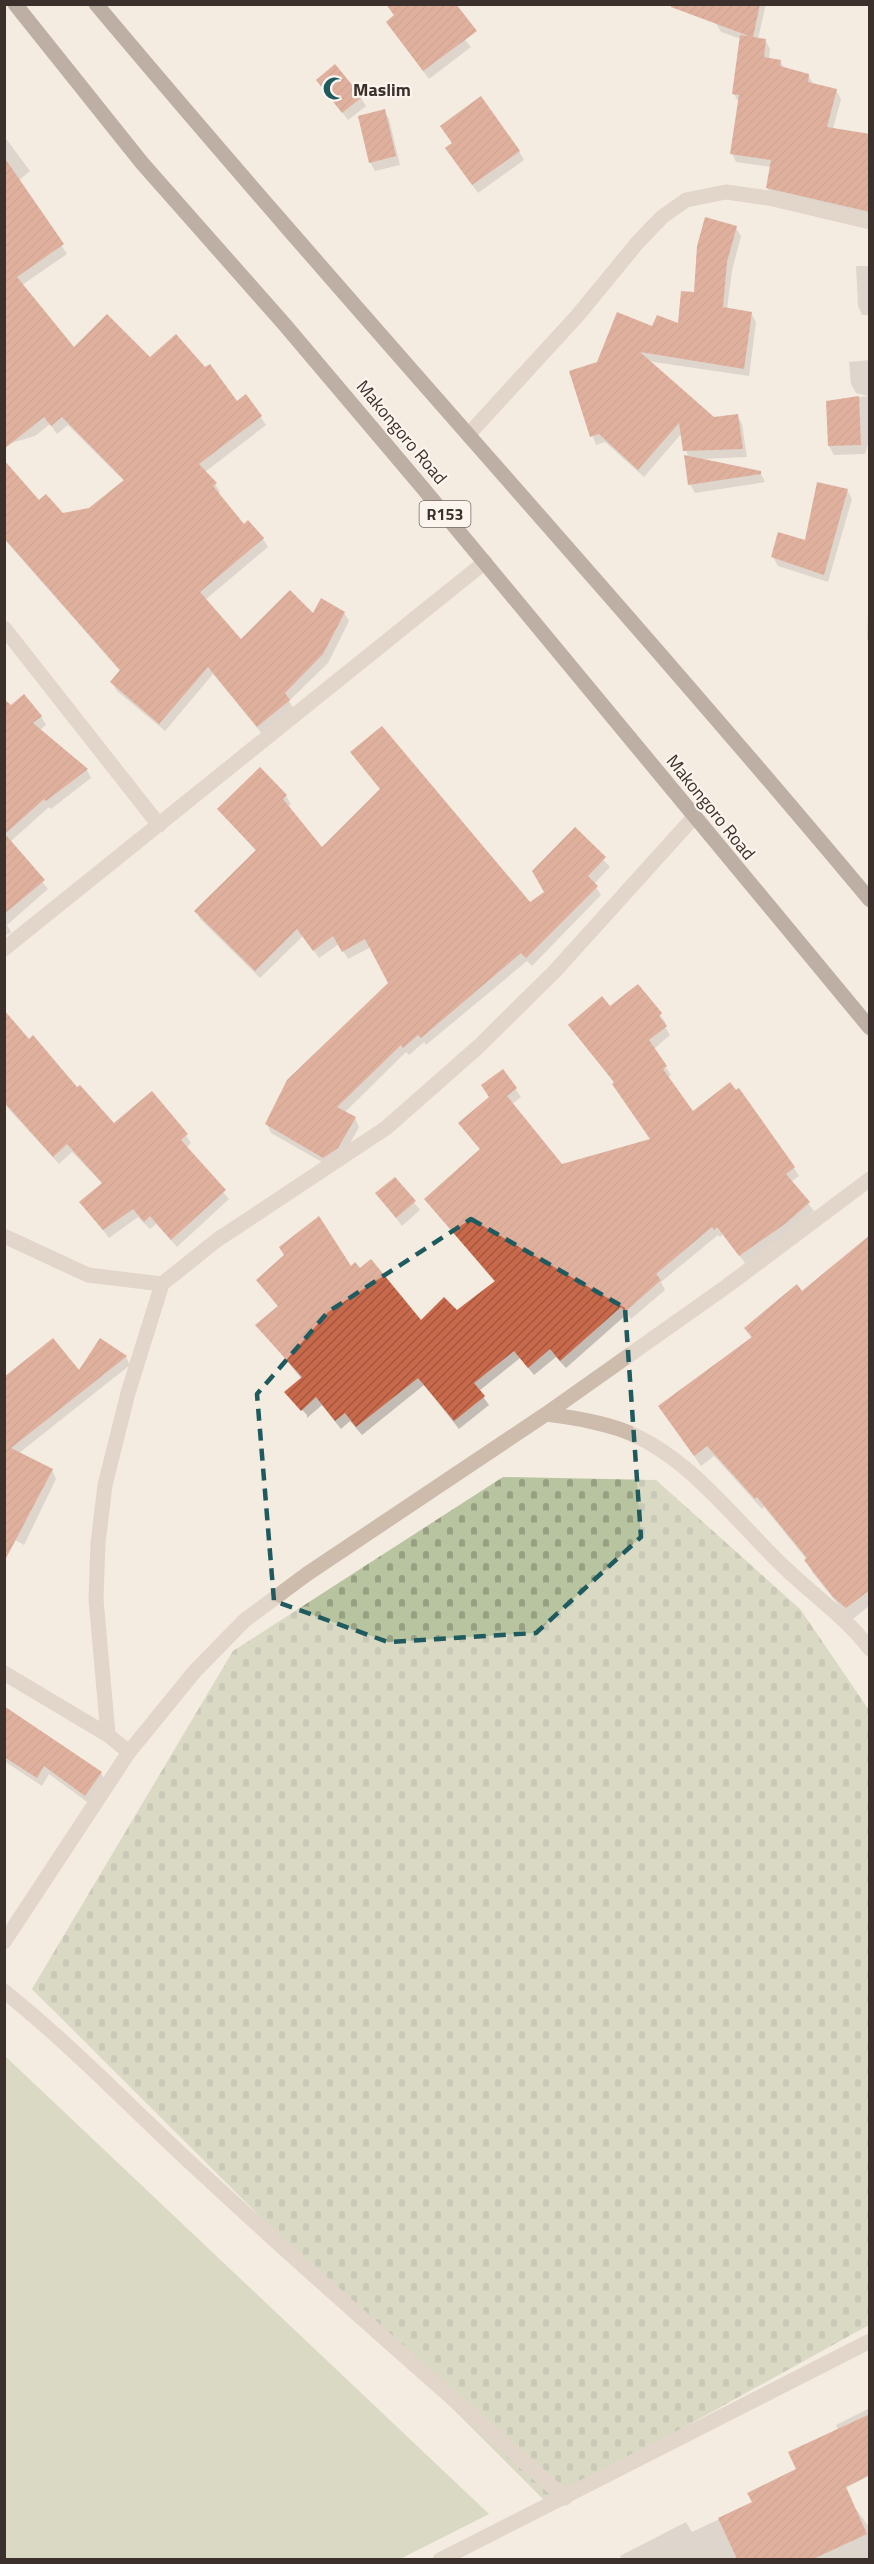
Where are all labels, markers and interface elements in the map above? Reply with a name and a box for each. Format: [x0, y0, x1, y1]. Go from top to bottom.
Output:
mosque icon: Maslim [322, 76, 348, 102]
place label: Maslim [353, 76, 411, 103]
street label: Makongoro Road [350, 374, 454, 490]
road number: R153 [420, 501, 470, 527]
street label: Makongoro Road [660, 748, 762, 866]

